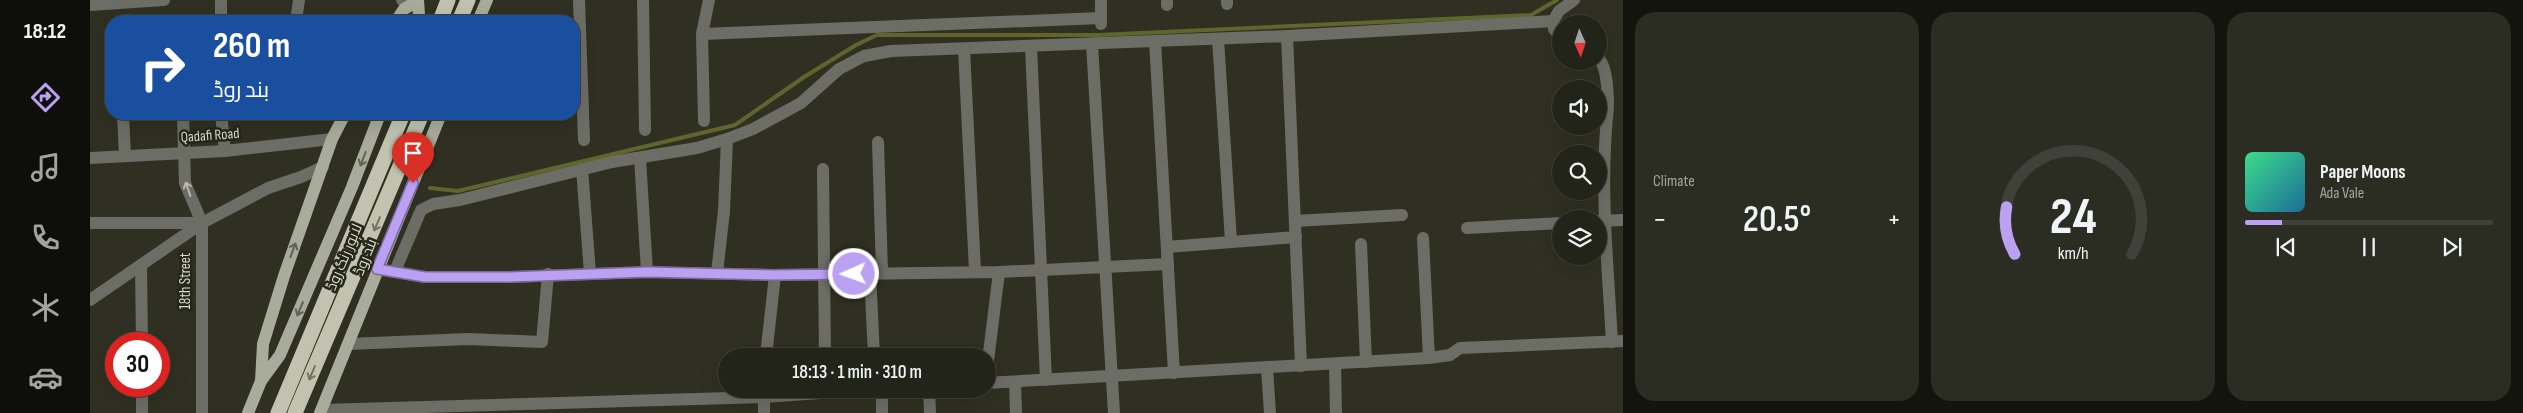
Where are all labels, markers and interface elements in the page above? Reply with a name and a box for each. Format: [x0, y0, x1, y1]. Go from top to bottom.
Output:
north arrow [1552, 15, 1608, 70]
map controls [1552, 15, 1607, 265]
text: 18:12 [24, 18, 66, 45]
text: 260 m [213, 25, 290, 68]
icon: right [130, 35, 195, 100]
text: بند روڈ [213, 77, 269, 104]
icon: directions [28, 80, 63, 115]
button: sound [1552, 80, 1607, 135]
street label: Qadafi Road [180, 124, 240, 147]
pin [392, 132, 434, 183]
icon: arrive [399, 139, 427, 167]
button: search [1552, 145, 1607, 200]
icon: music [28, 150, 63, 185]
one-way arrow [357, 151, 367, 166]
text: Paper Moons [2320, 161, 2406, 184]
text: Climate [1653, 172, 1695, 191]
one-way arrow [183, 182, 192, 197]
text: Ada Vale [2320, 184, 2364, 203]
text: 24 [2050, 186, 2096, 249]
text: 20.5° [1743, 197, 1811, 242]
text: − [1653, 203, 1667, 236]
text: + [1887, 203, 1901, 236]
button: layers [1552, 210, 1607, 265]
one-way arrow [372, 216, 382, 231]
icon: phone [28, 220, 63, 255]
street label: لاہور رنگ روڈ [322, 221, 367, 293]
icon: previous [2272, 233, 2300, 261]
icon: pause [2355, 233, 2383, 261]
icon: next [2438, 233, 2466, 261]
street label: بند روڈ [349, 236, 381, 278]
one-way arrow [289, 242, 298, 258]
text: km/h [2058, 243, 2088, 264]
position arrow [827, 247, 879, 299]
street label: 18th Street [176, 252, 195, 309]
icon: climate [28, 290, 63, 325]
one-way arrow [295, 301, 304, 316]
speed limit sign: 30 [105, 332, 170, 397]
icon: car [28, 360, 63, 395]
text: 18:13 · 1 min · 310 m [792, 361, 922, 384]
one-way arrow [307, 365, 317, 380]

